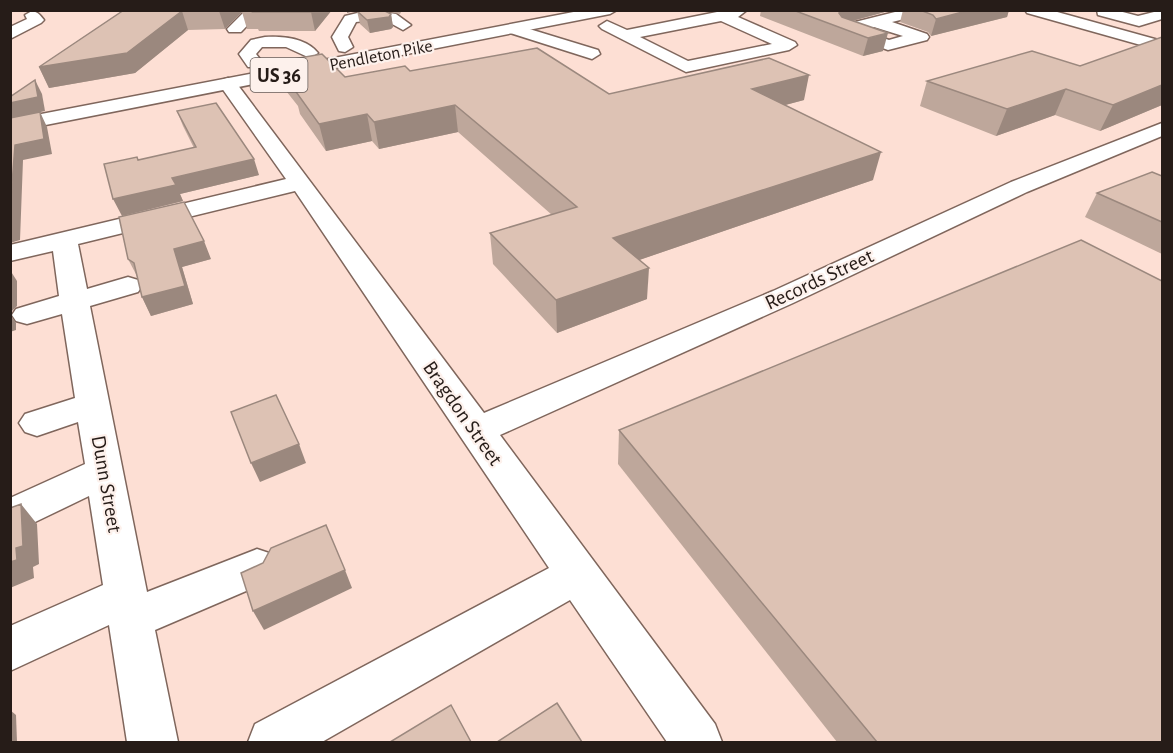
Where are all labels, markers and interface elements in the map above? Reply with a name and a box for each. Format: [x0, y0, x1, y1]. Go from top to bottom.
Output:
street label: Pendleton Pike [328, 37, 434, 75]
road number: US 36 [250, 58, 308, 92]
street label: Records Street [762, 245, 877, 314]
street label: Bragdon Street [419, 357, 506, 470]
street label: Dunn Street [88, 434, 125, 535]

